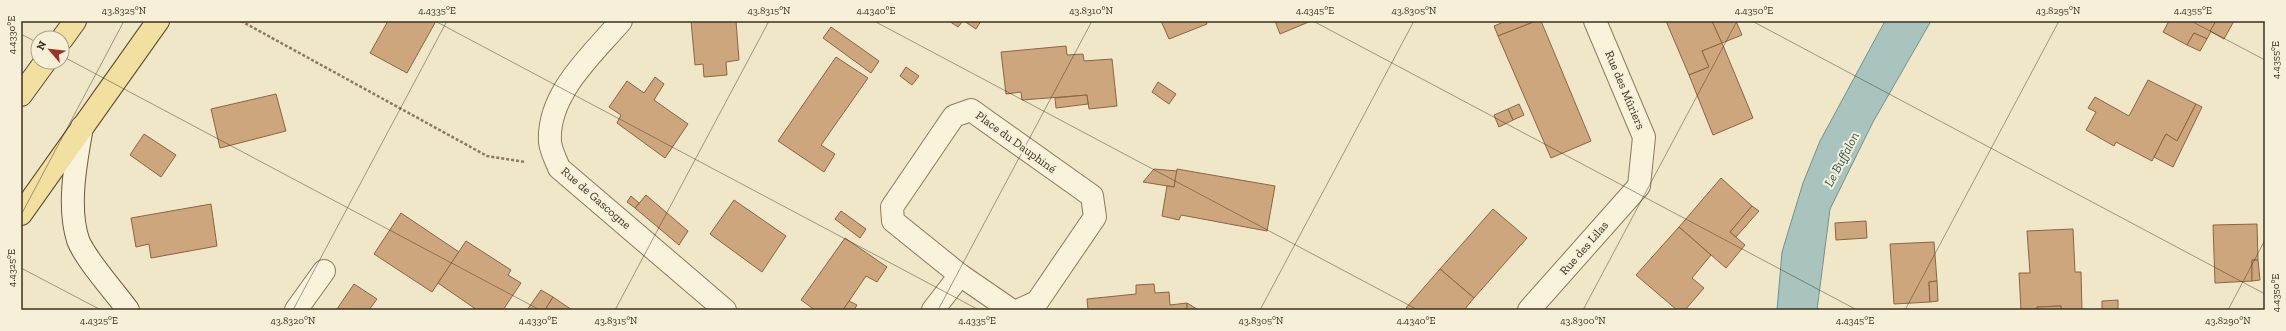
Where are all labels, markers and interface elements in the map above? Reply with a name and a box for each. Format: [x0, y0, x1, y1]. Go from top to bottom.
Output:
text: 43.8325°N [102, 5, 147, 17]
text: 4.4335°E [418, 5, 456, 17]
text: 43.8315°N [748, 5, 791, 17]
text: 4.4340°E [857, 5, 895, 17]
text: 43.8310°N [1069, 5, 1113, 17]
text: 4.4345°E [1296, 5, 1334, 17]
text: 43.8305°N [1392, 5, 1437, 17]
text: 4.4350°E [1735, 5, 1773, 17]
text: 43.8295°N [2036, 5, 2081, 17]
text: 4.4355°E [2174, 5, 2212, 17]
text: 4.4330°E [6, 16, 18, 54]
north arrow [30, 30, 70, 70]
text: N [34, 38, 50, 52]
text: 4.4355°E [2270, 41, 2282, 79]
street label: Rue des Mûriers [1602, 49, 1648, 131]
street label: Place du Dauphiné [973, 108, 1059, 176]
water label: Le Buffalon [1821, 129, 1862, 189]
street label: Rue de Gascogne [558, 164, 634, 232]
street label: Rue des Lilas [1557, 218, 1611, 278]
text: 4.4325°E [6, 249, 18, 287]
text: 4.4350°E [2270, 274, 2282, 312]
text: 4.4325°E [80, 315, 118, 327]
text: 43.8320°N [271, 315, 316, 327]
text: 4.4330°E [519, 315, 557, 327]
text: 43.8315°N [595, 315, 638, 327]
text: 4.4335°E [958, 315, 996, 327]
text: 43.8305°N [1239, 315, 1284, 327]
text: 4.4340°E [1397, 315, 1435, 327]
text: 43.8300°N [1560, 315, 1606, 327]
text: 4.4345°E [1836, 315, 1874, 327]
text: 43.8290°N [2205, 315, 2251, 327]

